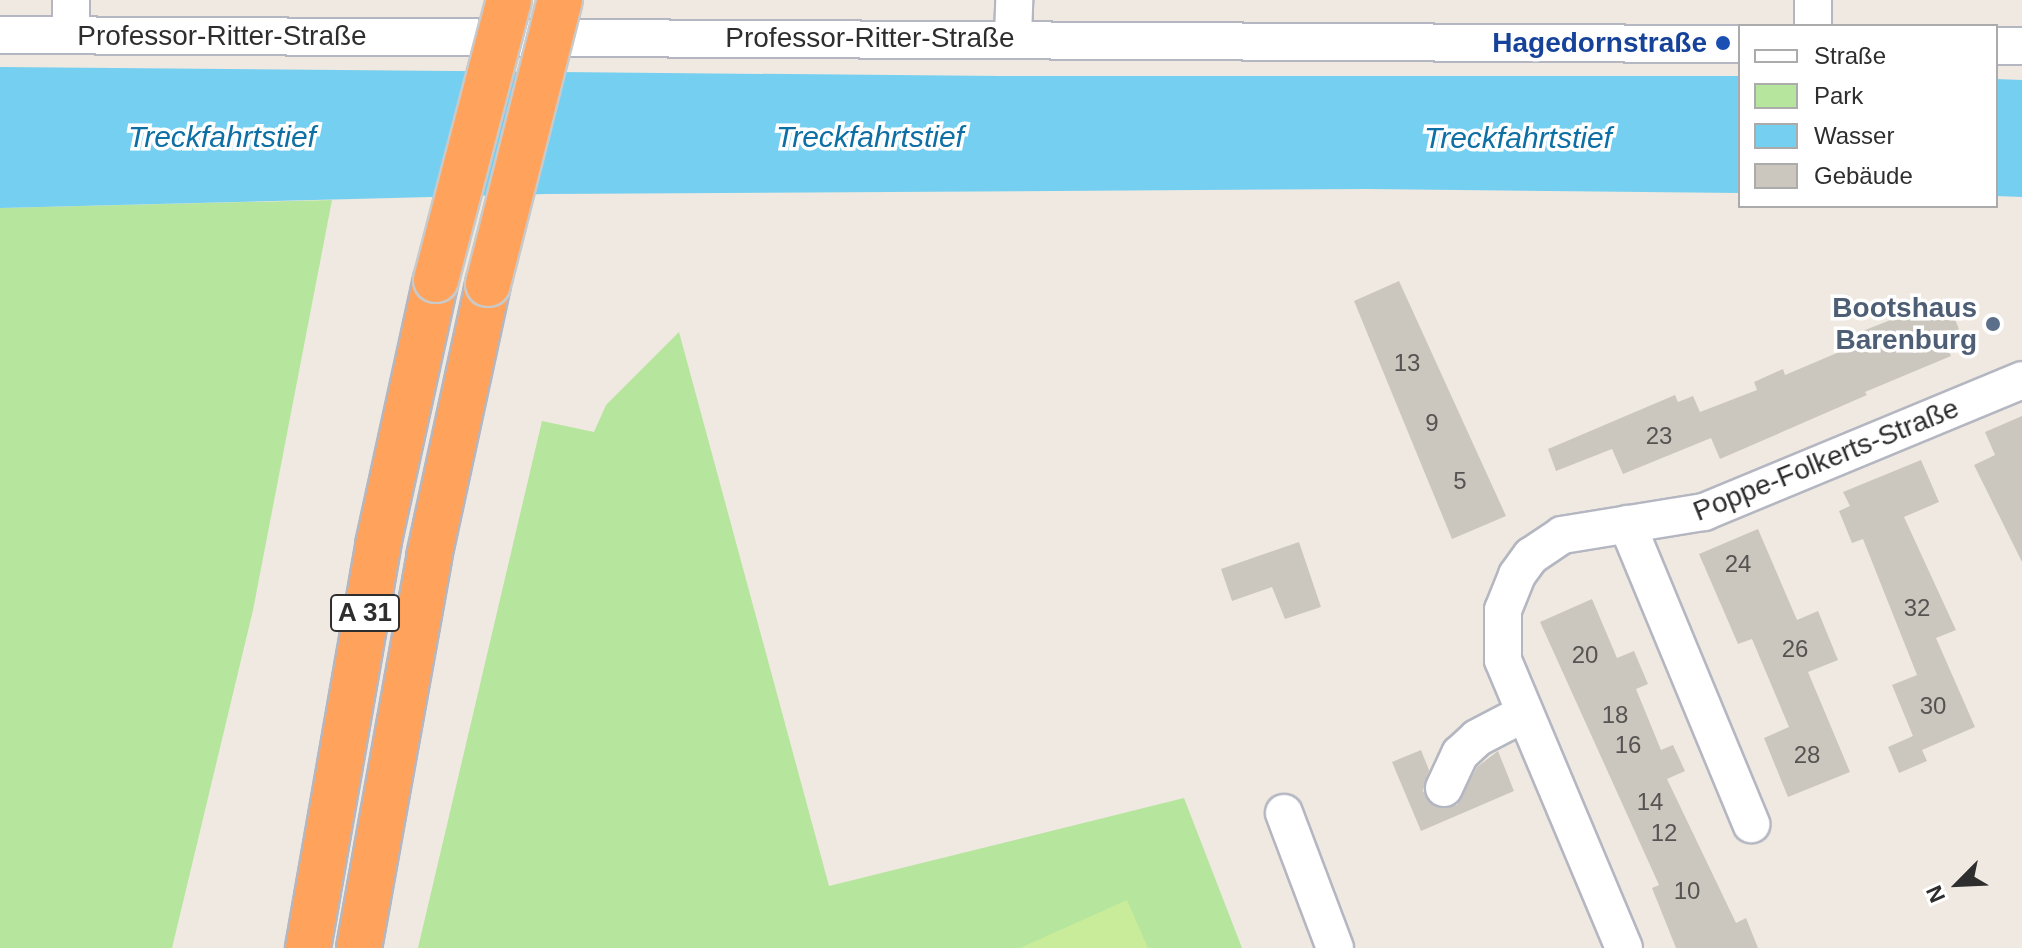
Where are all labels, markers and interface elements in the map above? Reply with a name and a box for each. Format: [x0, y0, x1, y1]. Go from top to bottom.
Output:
street label: Professor-Ritter-Straße [77, 19, 367, 53]
street label: Professor-Ritter-Straße [725, 21, 1015, 55]
legend [1738, 24, 1998, 208]
place label: Hagedornstraße [1492, 26, 1707, 60]
marker: Hagedornstraße [1714, 34, 1732, 52]
text: Straße [1814, 42, 1886, 69]
text: Park [1814, 82, 1863, 109]
water label: Treckfahrtstief [128, 119, 316, 155]
water label: Treckfahrtstief [776, 119, 964, 155]
water label: Treckfahrtstief [1424, 120, 1612, 156]
text: Wasser [1814, 122, 1894, 149]
text: Gebäude [1814, 162, 1913, 189]
place label: Bootshaus Barenburg [1832, 291, 1977, 357]
marker: Bootshaus Barenburg [1984, 315, 2002, 333]
house number: 13 [1394, 349, 1420, 377]
street label: Poppe-Folkerts-Straße [1688, 391, 1964, 529]
house number: 9 [1425, 409, 1439, 437]
house number: 23 [1646, 422, 1672, 450]
house number: 5 [1453, 467, 1467, 495]
house number: 24 [1725, 550, 1751, 578]
road number: A 31 [329, 591, 401, 635]
house number: 32 [1904, 594, 1930, 622]
house number: 26 [1782, 635, 1808, 663]
house number: 20 [1572, 641, 1598, 669]
house number: 30 [1920, 692, 1946, 720]
house number: 18 [1602, 701, 1628, 729]
house number: 16 [1615, 731, 1641, 759]
house number: 28 [1794, 741, 1820, 769]
house number: 14 [1637, 788, 1663, 816]
house number: 12 [1651, 819, 1677, 847]
north arrow [1918, 844, 1998, 924]
house number: 10 [1674, 877, 1700, 905]
text: N [1921, 882, 1950, 906]

